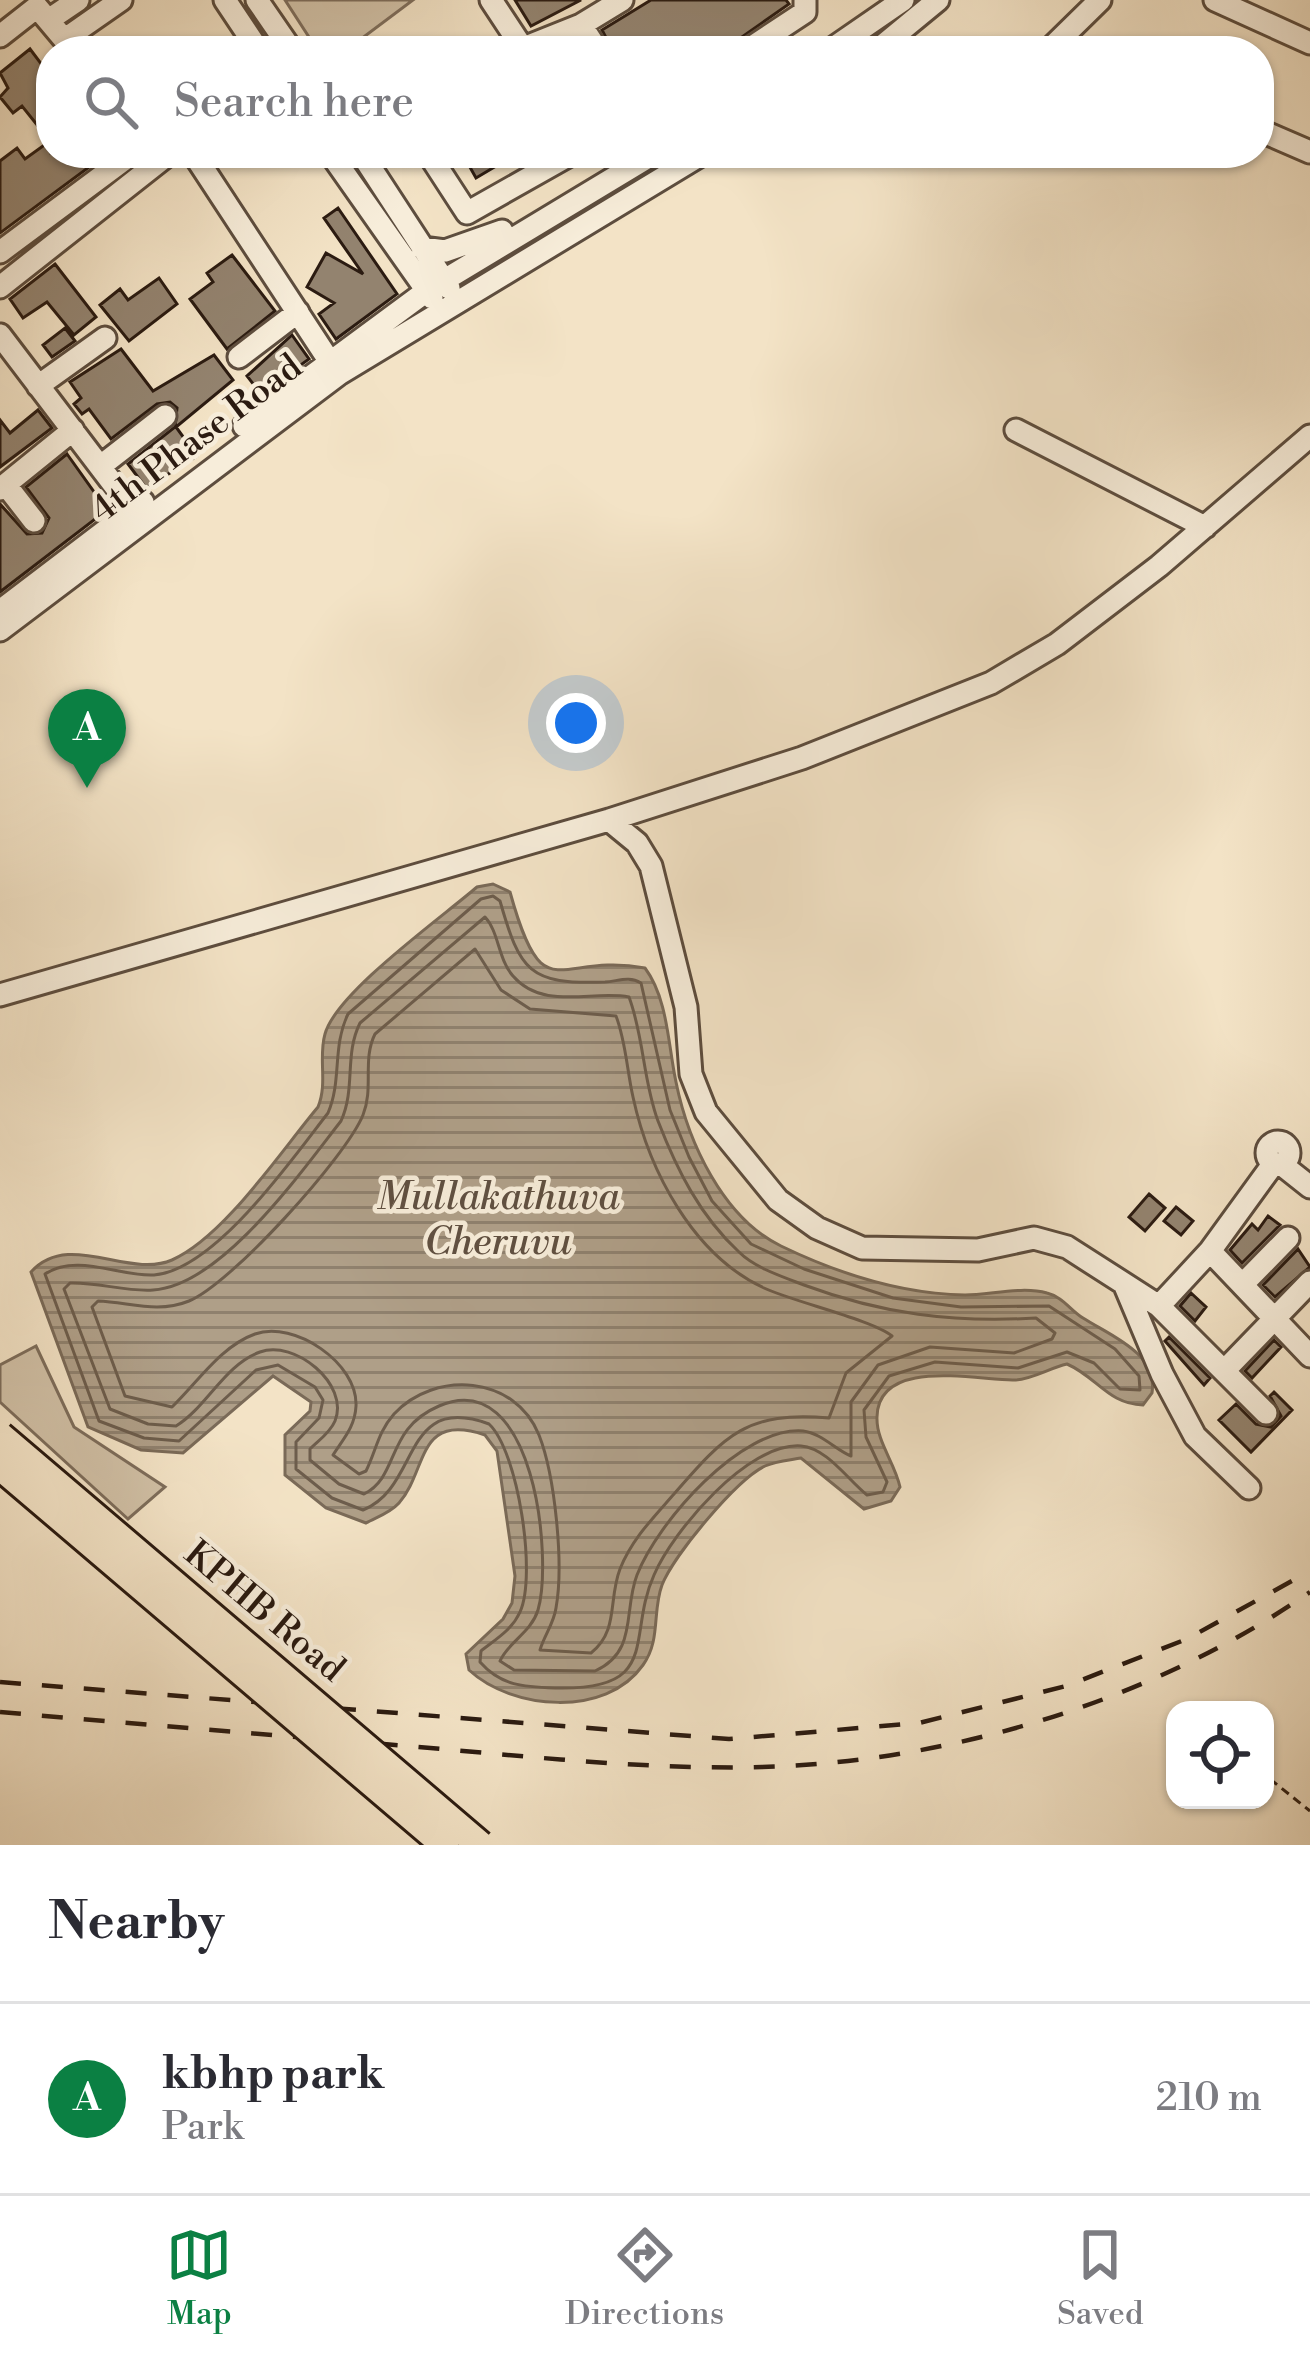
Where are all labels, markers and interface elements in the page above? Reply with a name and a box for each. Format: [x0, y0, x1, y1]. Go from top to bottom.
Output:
search box [36, 36, 1274, 168]
icon: search [78, 69, 144, 135]
text: Search here [174, 74, 414, 131]
street label: 4th Phase Road [83, 345, 312, 533]
pin: A [48, 689, 126, 788]
your location [546, 693, 606, 753]
water label: Mullakathuva Cheruvu [376, 1173, 620, 1267]
street label: KPHB Road [174, 1532, 354, 1693]
map controls [1166, 1701, 1274, 1809]
button: locate [1166, 1701, 1274, 1809]
text: Nearby [48, 1891, 224, 1955]
text: kbhp park [162, 2046, 384, 2103]
text: A [73, 2074, 101, 2123]
text: 210 m [1156, 2074, 1262, 2123]
text: Park [162, 2103, 243, 2152]
tab: Map [166, 2222, 232, 2335]
tab: Directions [565, 2222, 724, 2335]
tab: Saved [1057, 2222, 1144, 2335]

